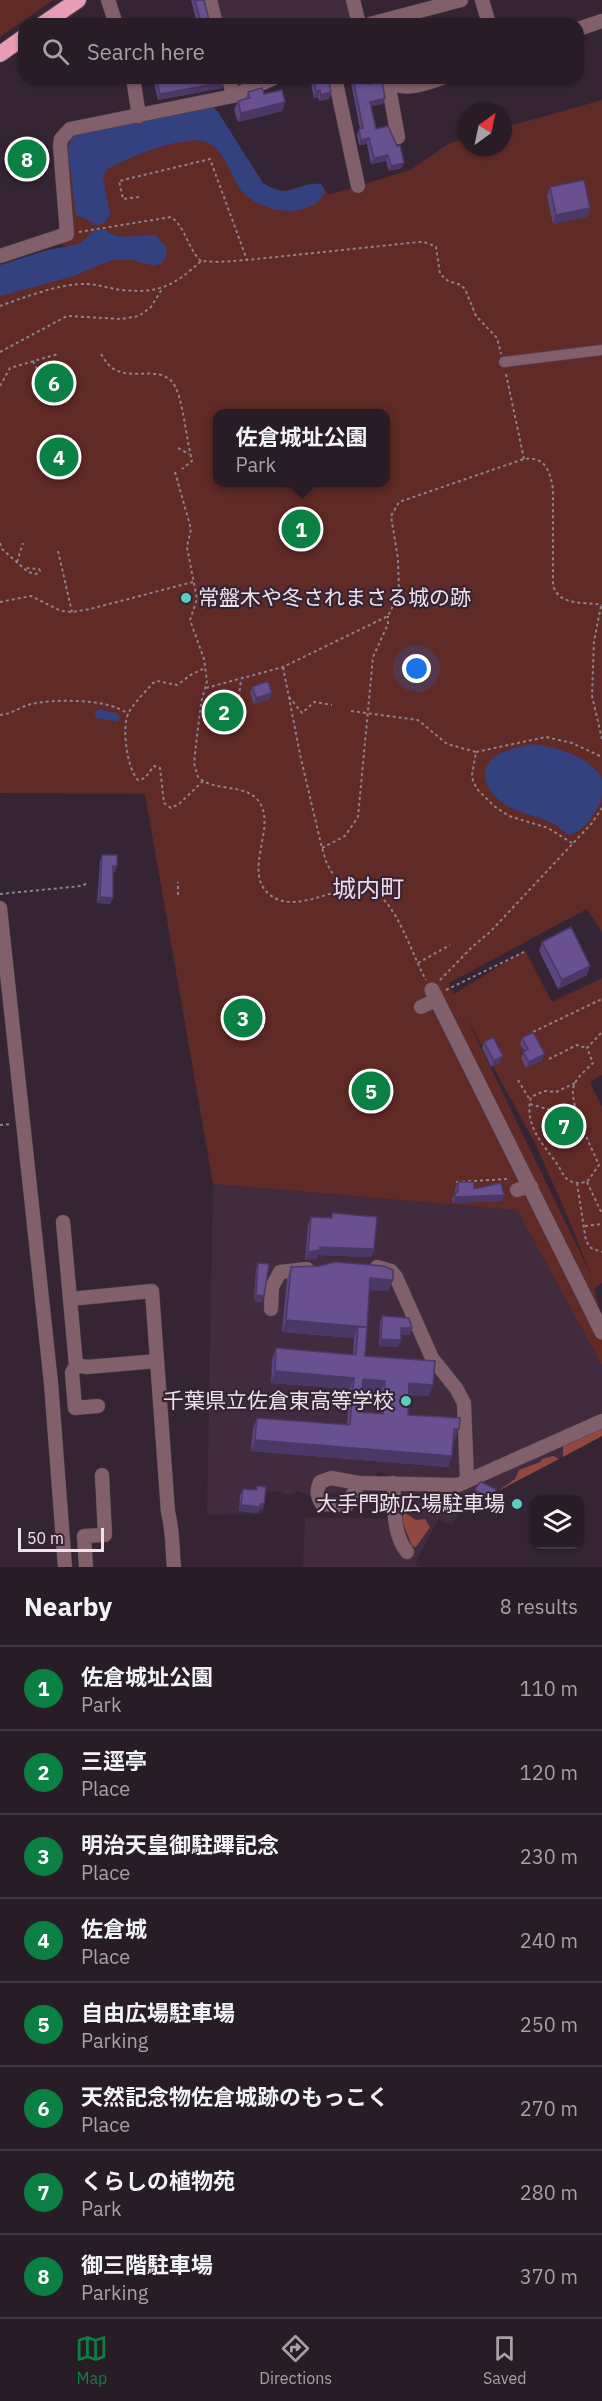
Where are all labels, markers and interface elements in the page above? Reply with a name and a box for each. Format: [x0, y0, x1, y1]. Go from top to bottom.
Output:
search box [18, 18, 584, 84]
icon: search [39, 35, 72, 68]
text: Search here [87, 37, 205, 66]
north arrow [458, 102, 512, 156]
pin: 8 [8, 136, 46, 182]
pin: 6 [34, 360, 74, 406]
popup [213, 409, 390, 487]
text: 佐倉城址公園 [235, 422, 368, 451]
pin: 4 [40, 434, 78, 480]
text: Park [235, 451, 276, 478]
pin: 1 [282, 506, 320, 552]
place label: 常盤木や冬されまさる城の跡 [198, 583, 471, 611]
marker: 常盤木や冬されまさる城の跡 [179, 591, 193, 605]
your location [402, 654, 431, 683]
pin: 2 [204, 690, 244, 734]
district label: 城内町 [332, 872, 404, 904]
pin: 3 [224, 996, 262, 1040]
pin: 5 [352, 1068, 391, 1114]
pin: 7 [544, 1104, 584, 1148]
place label: 千葉県立佐倉東高等学校 [163, 1386, 394, 1414]
marker: 千葉県立佐倉東高等学校 [399, 1394, 413, 1408]
place label: 大手門跡広場駐車場 [316, 1489, 505, 1517]
map controls [530, 1495, 584, 1549]
button: layers [530, 1495, 584, 1549]
marker: 大手門跡広場駐車場 [510, 1497, 524, 1511]
scale bar [18, 1525, 104, 1552]
text: 50 m [27, 1528, 64, 1548]
text: Nearby [24, 1589, 112, 1623]
text: 8 results [500, 1593, 578, 1620]
text: 佐倉城址公園 [81, 1662, 213, 1691]
text: 1 [38, 1675, 50, 1702]
text: 110 m [520, 1675, 578, 1702]
text: Park [81, 1691, 121, 1718]
text: 三逕亭 [81, 1746, 147, 1775]
text: 2 [38, 1759, 50, 1786]
text: 120 m [520, 1759, 578, 1786]
text: Place [81, 1775, 130, 1802]
text: 明治天皇御駐蹕記念 [81, 1830, 279, 1859]
text: 3 [38, 1843, 50, 1870]
text: 230 m [520, 1843, 578, 1870]
text: Place [81, 1859, 130, 1886]
text: 佐倉城 [81, 1914, 147, 1943]
text: 4 [38, 1927, 50, 1954]
text: 240 m [520, 1927, 578, 1954]
text: Place [81, 1943, 130, 1970]
text: 自由広場駐車場 [81, 1998, 235, 2027]
text: 5 [38, 2011, 50, 2038]
text: 250 m [520, 2011, 578, 2038]
text: Parking [81, 2027, 148, 2054]
text: 天然記念物佐倉城跡のもっこく [81, 2082, 389, 2111]
text: 6 [38, 2095, 50, 2122]
text: 270 m [520, 2095, 578, 2122]
text: Place [81, 2111, 130, 2138]
text: くらしの植物苑 [81, 2166, 235, 2195]
text: 7 [38, 2179, 50, 2206]
text: 280 m [520, 2179, 578, 2206]
text: Park [81, 2195, 121, 2222]
text: 御三階駐車場 [81, 2250, 213, 2279]
text: 8 [38, 2263, 50, 2290]
text: 370 m [520, 2263, 578, 2290]
text: Parking [81, 2279, 148, 2306]
tab: Map [75, 2332, 108, 2388]
tab: Directions [259, 2332, 332, 2388]
tab: Saved [483, 2332, 527, 2388]

